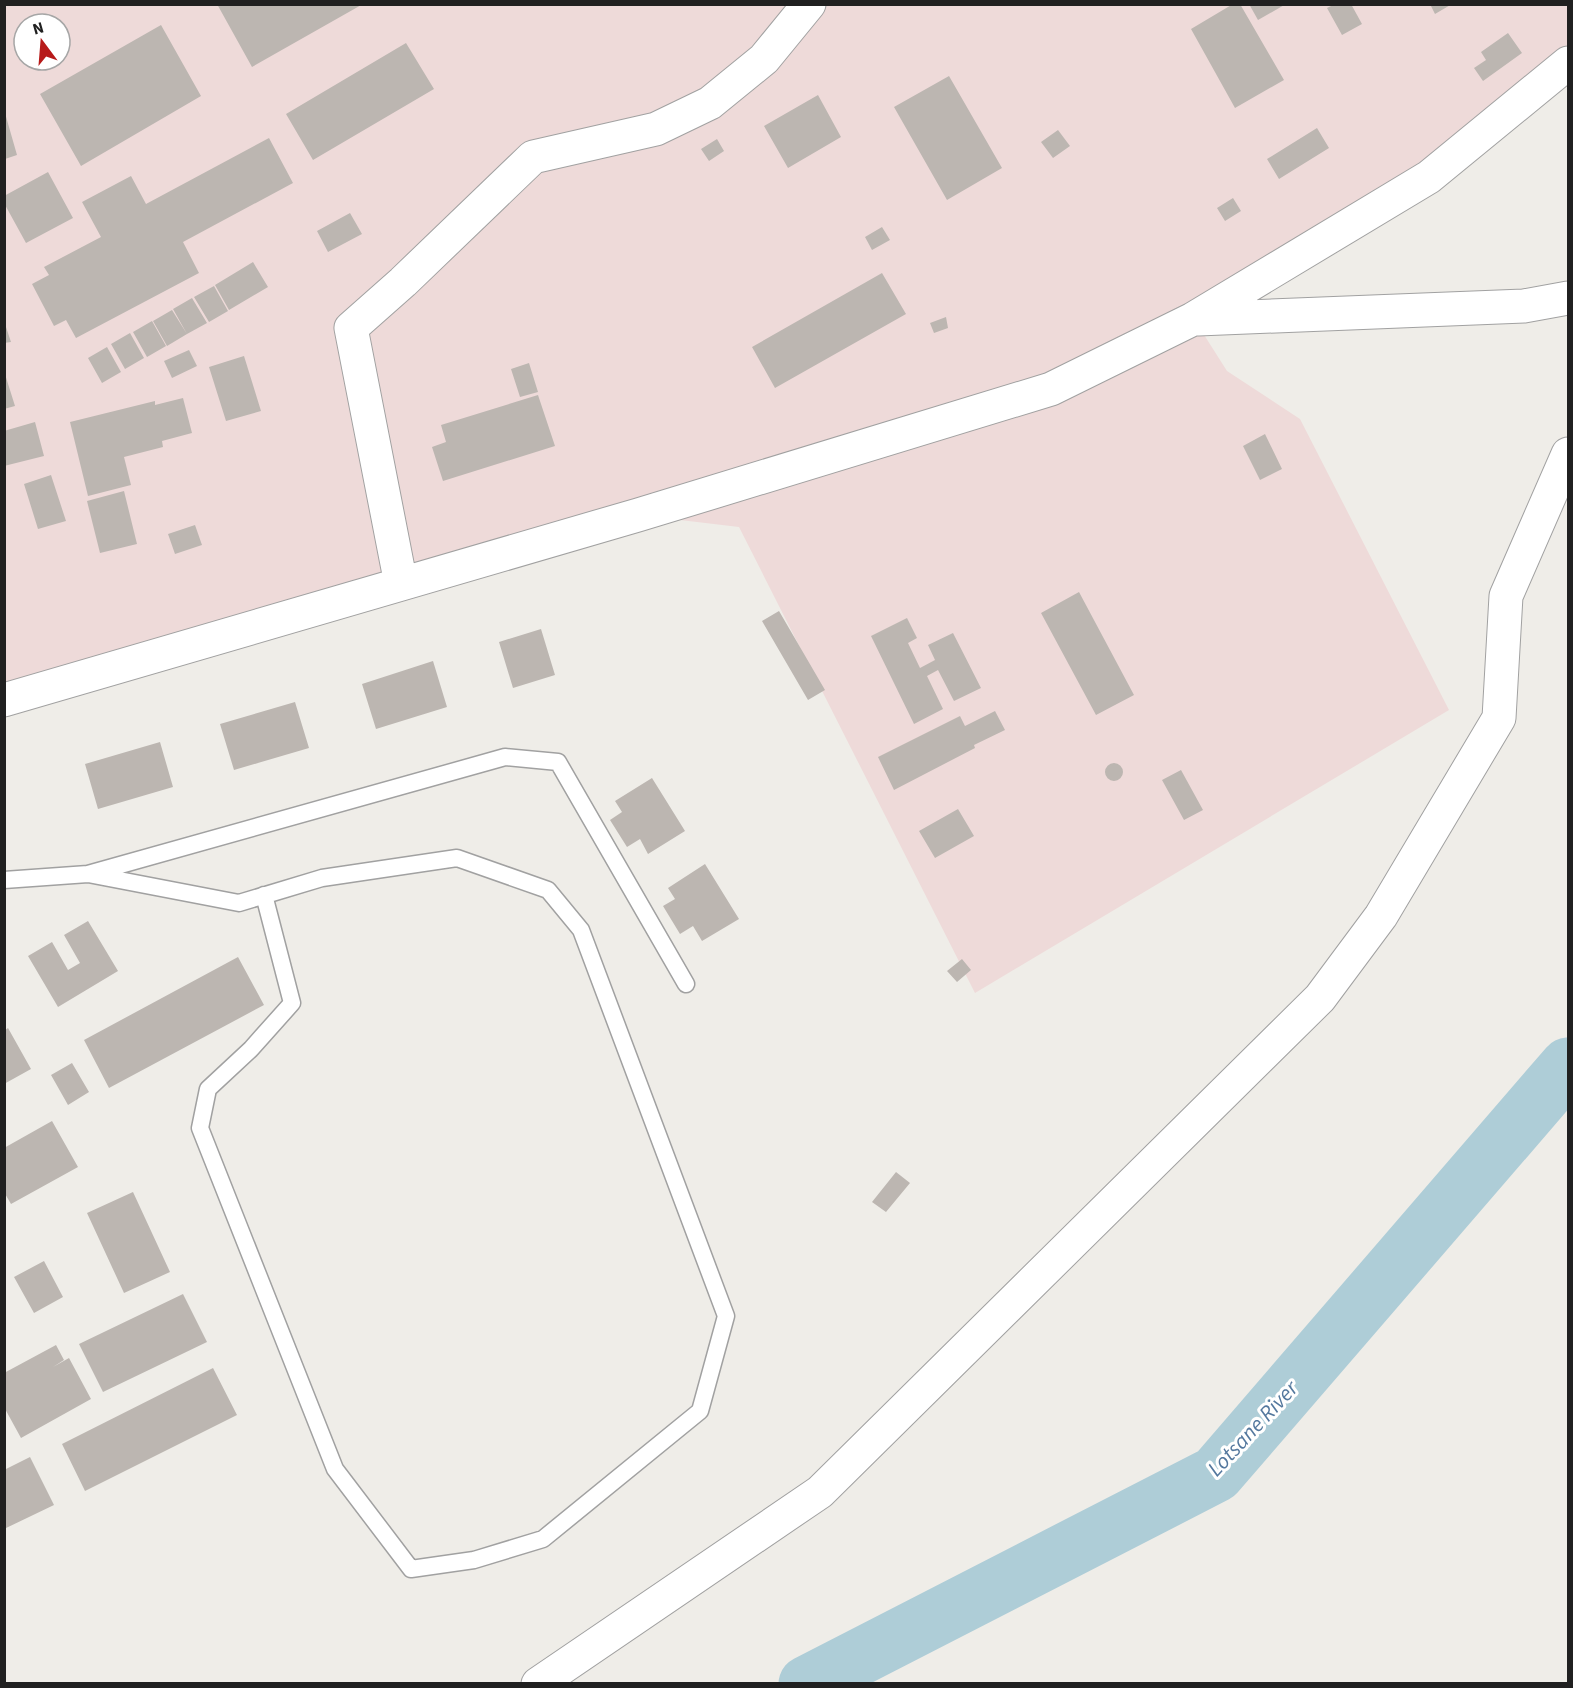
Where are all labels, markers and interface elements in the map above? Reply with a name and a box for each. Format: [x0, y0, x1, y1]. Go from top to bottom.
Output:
north arrow [12, 12, 72, 72]
text: N [30, 17, 46, 41]
water label: Lotsane River [1200, 1373, 1307, 1484]

